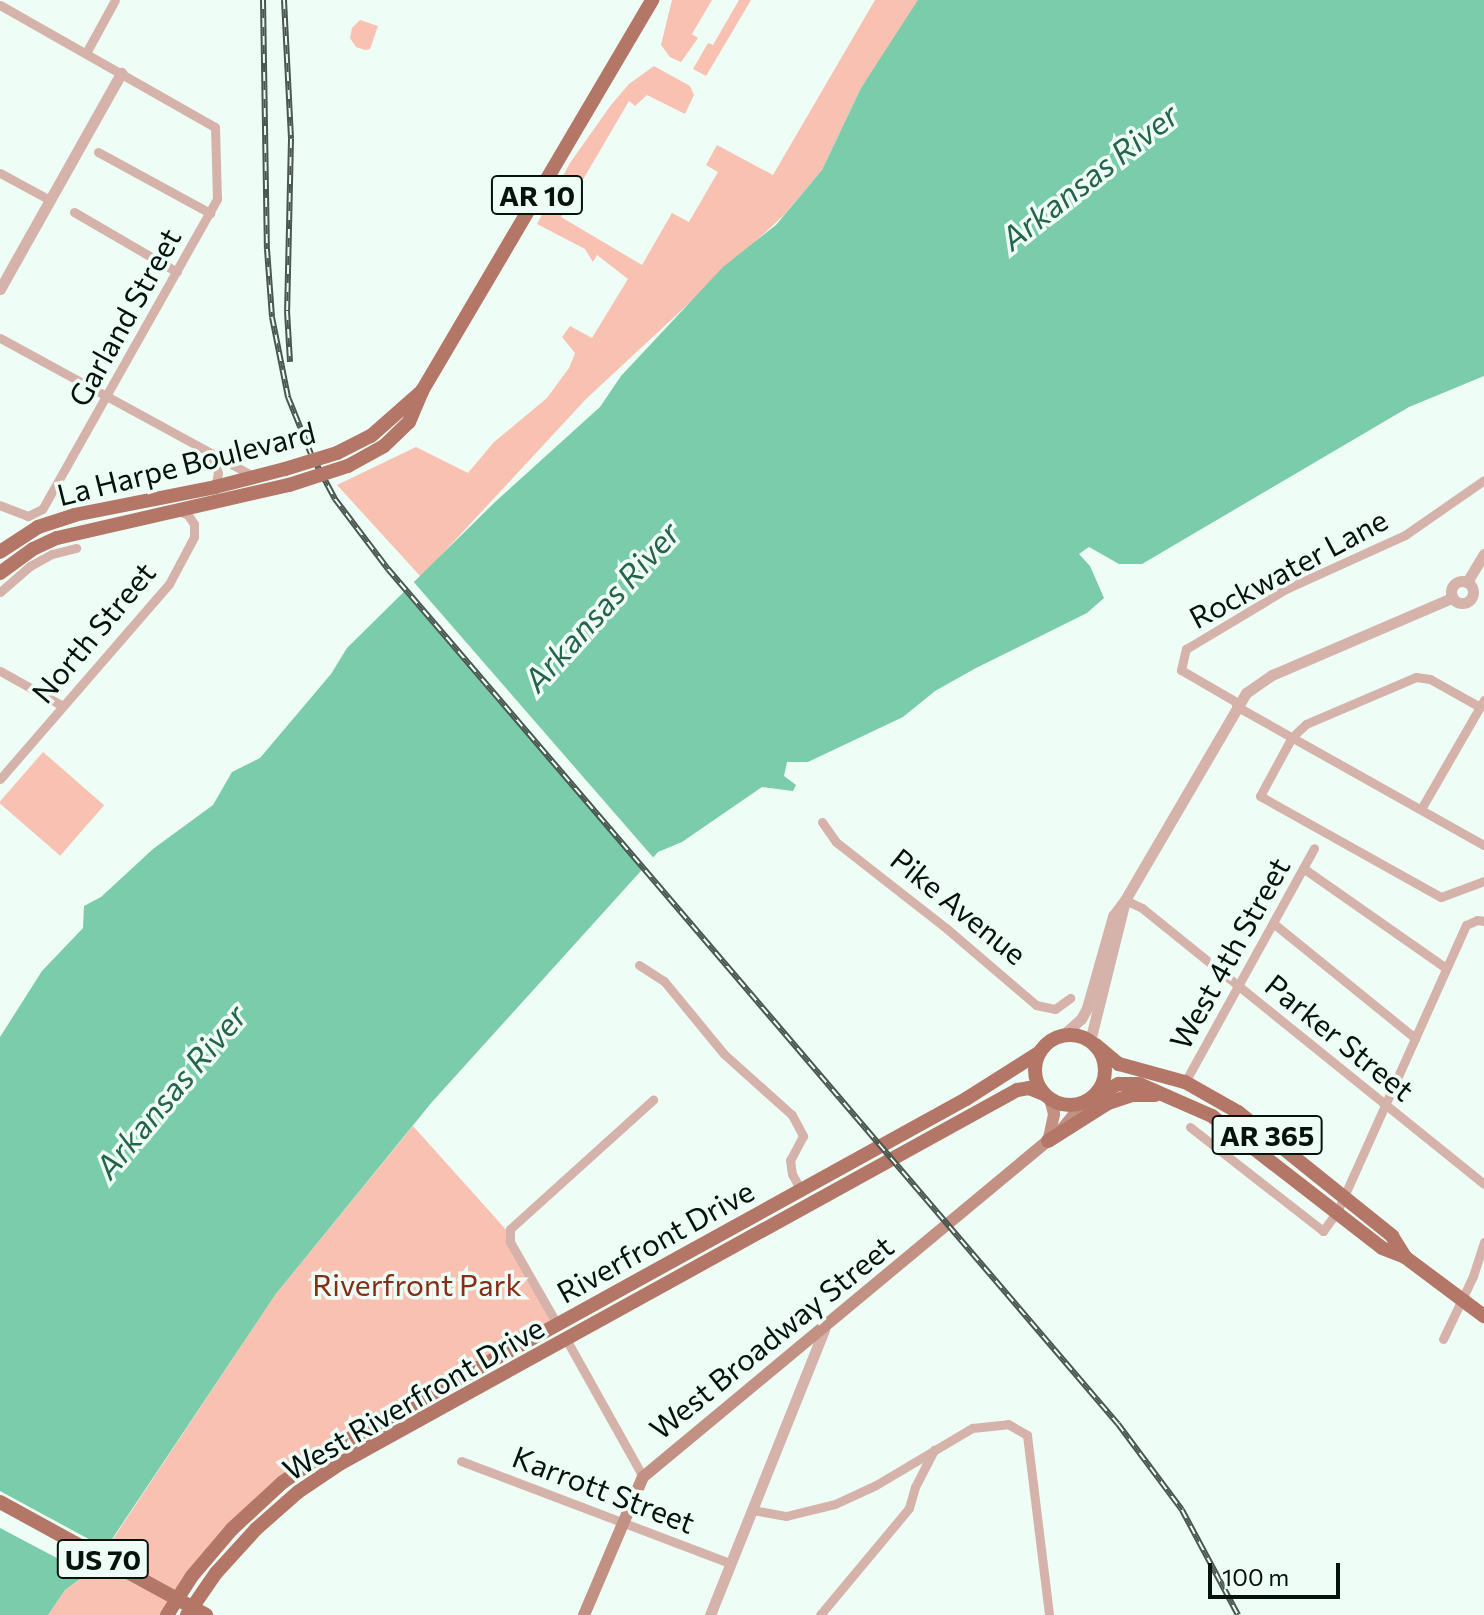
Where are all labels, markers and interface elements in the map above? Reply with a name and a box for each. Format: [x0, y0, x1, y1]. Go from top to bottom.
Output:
water label: Arkansas River [993, 95, 1185, 257]
road number: AR 10 [489, 171, 585, 219]
street label: Garland Street [60, 222, 188, 412]
street label: La Harpe Boulevard [53, 414, 319, 512]
street label: Rockwater Lane [1183, 501, 1393, 635]
water label: Arkansas River [515, 513, 687, 699]
street label: North Street [24, 554, 162, 710]
street label: Pike Avenue [884, 841, 1034, 971]
street label: West 4th Street [1161, 851, 1297, 1055]
street label: Parker Street [1259, 966, 1421, 1108]
water label: Arkansas River [86, 996, 254, 1186]
road number: AR 365 [1211, 1111, 1323, 1159]
street label: Riverfront Drive [550, 1172, 760, 1310]
street label: West Broadway Street [642, 1228, 900, 1446]
park label: Riverfront Park [312, 1266, 522, 1302]
street label: West Riverfront Drive [276, 1309, 550, 1487]
street label: Karrott Street [508, 1438, 700, 1540]
road number: US 70 [55, 1535, 151, 1583]
scale bar [1212, 1547, 1344, 1597]
text: 100 m [1222, 1562, 1289, 1591]

